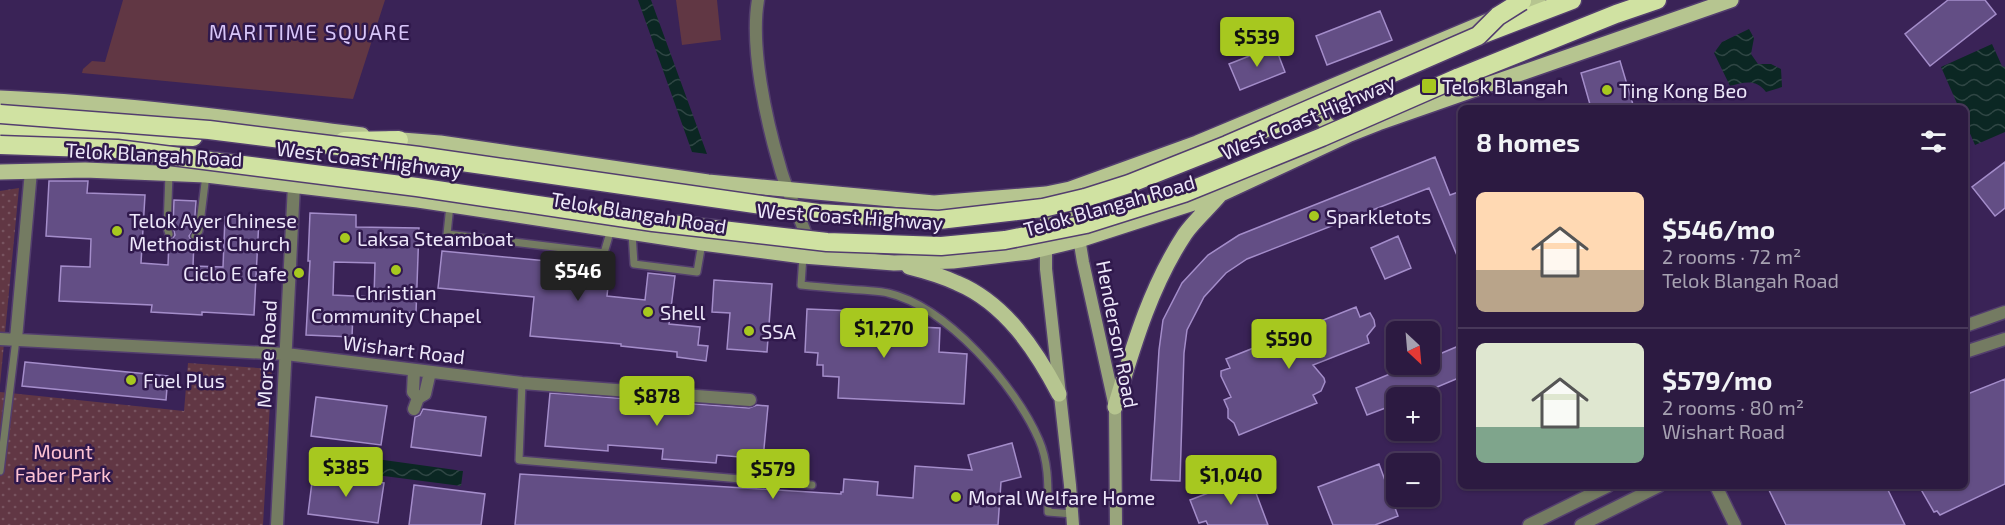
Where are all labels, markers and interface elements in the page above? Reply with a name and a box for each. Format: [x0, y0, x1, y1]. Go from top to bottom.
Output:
pin: $539 [1221, 17, 1293, 68]
district label: MARITIME SQUARE [209, 19, 411, 45]
text: $539 [1234, 24, 1280, 48]
street label: West Coast Highway [1217, 69, 1399, 165]
place label: Telok Blangah [1442, 74, 1568, 98]
marker: Telok Blangah [1420, 77, 1438, 95]
place label: Ting Kong Beo [1619, 78, 1747, 102]
marker: Ting Kong Beo [1600, 83, 1614, 97]
icon: filters [1917, 125, 1950, 158]
text: 8 homes [1476, 126, 1580, 157]
street label: West Coast Highway [275, 136, 464, 182]
street label: Telok Blangah Road [65, 137, 243, 171]
street label: Telok Blangah Road [1021, 169, 1197, 241]
street label: Telok Blangah Road [550, 186, 728, 238]
street label: West Coast Highway [756, 198, 944, 235]
place label: Sparkletots [1326, 204, 1431, 228]
place label: Telok Ayer Chinese Methodist Church [129, 208, 297, 255]
marker: Sparkletots [1307, 209, 1321, 223]
text: $546/mo [1662, 213, 1775, 244]
icon: home [1524, 216, 1596, 288]
marker: Telok Ayer Chinese Methodist Church [110, 224, 124, 238]
place label: Laksa Steamboat [357, 226, 514, 250]
marker: Laksa Steamboat [338, 231, 352, 245]
text: 2 rooms · 72 m² [1662, 244, 1801, 268]
pin: $546 [542, 251, 614, 302]
text: $546 [554, 258, 602, 282]
street label: Henderson Road [1092, 258, 1144, 410]
place label: Ciclo E Cafe [183, 261, 287, 285]
marker: Christian Community Chapel [389, 263, 403, 277]
marker: Ciclo E Cafe [292, 266, 306, 280]
text: Telok Blangah Road [1662, 268, 1839, 292]
place label: Christian Community Chapel [311, 280, 481, 327]
street label: Morse Road [251, 299, 281, 409]
place label: Shell [660, 300, 706, 324]
marker: Shell [641, 305, 655, 319]
pin: $1,270 [835, 308, 933, 359]
text: $1,270 [854, 315, 914, 339]
place label: SSA [761, 319, 796, 343]
pin: $590 [1253, 319, 1325, 370]
north arrow [1386, 321, 1440, 375]
map controls [1386, 321, 1440, 507]
marker: SSA [742, 324, 756, 338]
text: $590 [1265, 326, 1313, 350]
street label: Wishart Road [342, 330, 466, 368]
text: $579/mo [1662, 364, 1772, 395]
icon: home [1524, 367, 1596, 439]
place label: Fuel Plus [143, 368, 225, 392]
marker: Fuel Plus [124, 373, 138, 387]
pin: $878 [621, 376, 693, 427]
text: $878 [633, 383, 681, 407]
button: + [1386, 387, 1440, 441]
text: 2 rooms · 80 m² [1662, 395, 1804, 419]
text: Wishart Road [1662, 419, 1785, 443]
park label: Mount Faber Park [15, 439, 111, 486]
pin: $385 [310, 447, 382, 498]
pin: $579 [737, 449, 809, 500]
button: − [1386, 453, 1440, 507]
text: $385 [323, 454, 369, 478]
pin: $1,040 [1182, 455, 1280, 506]
text: $579 [751, 456, 796, 480]
text: $1,040 [1199, 462, 1263, 486]
place label: Moral Welfare Home [968, 485, 1155, 509]
marker: Moral Welfare Home [949, 490, 963, 504]

